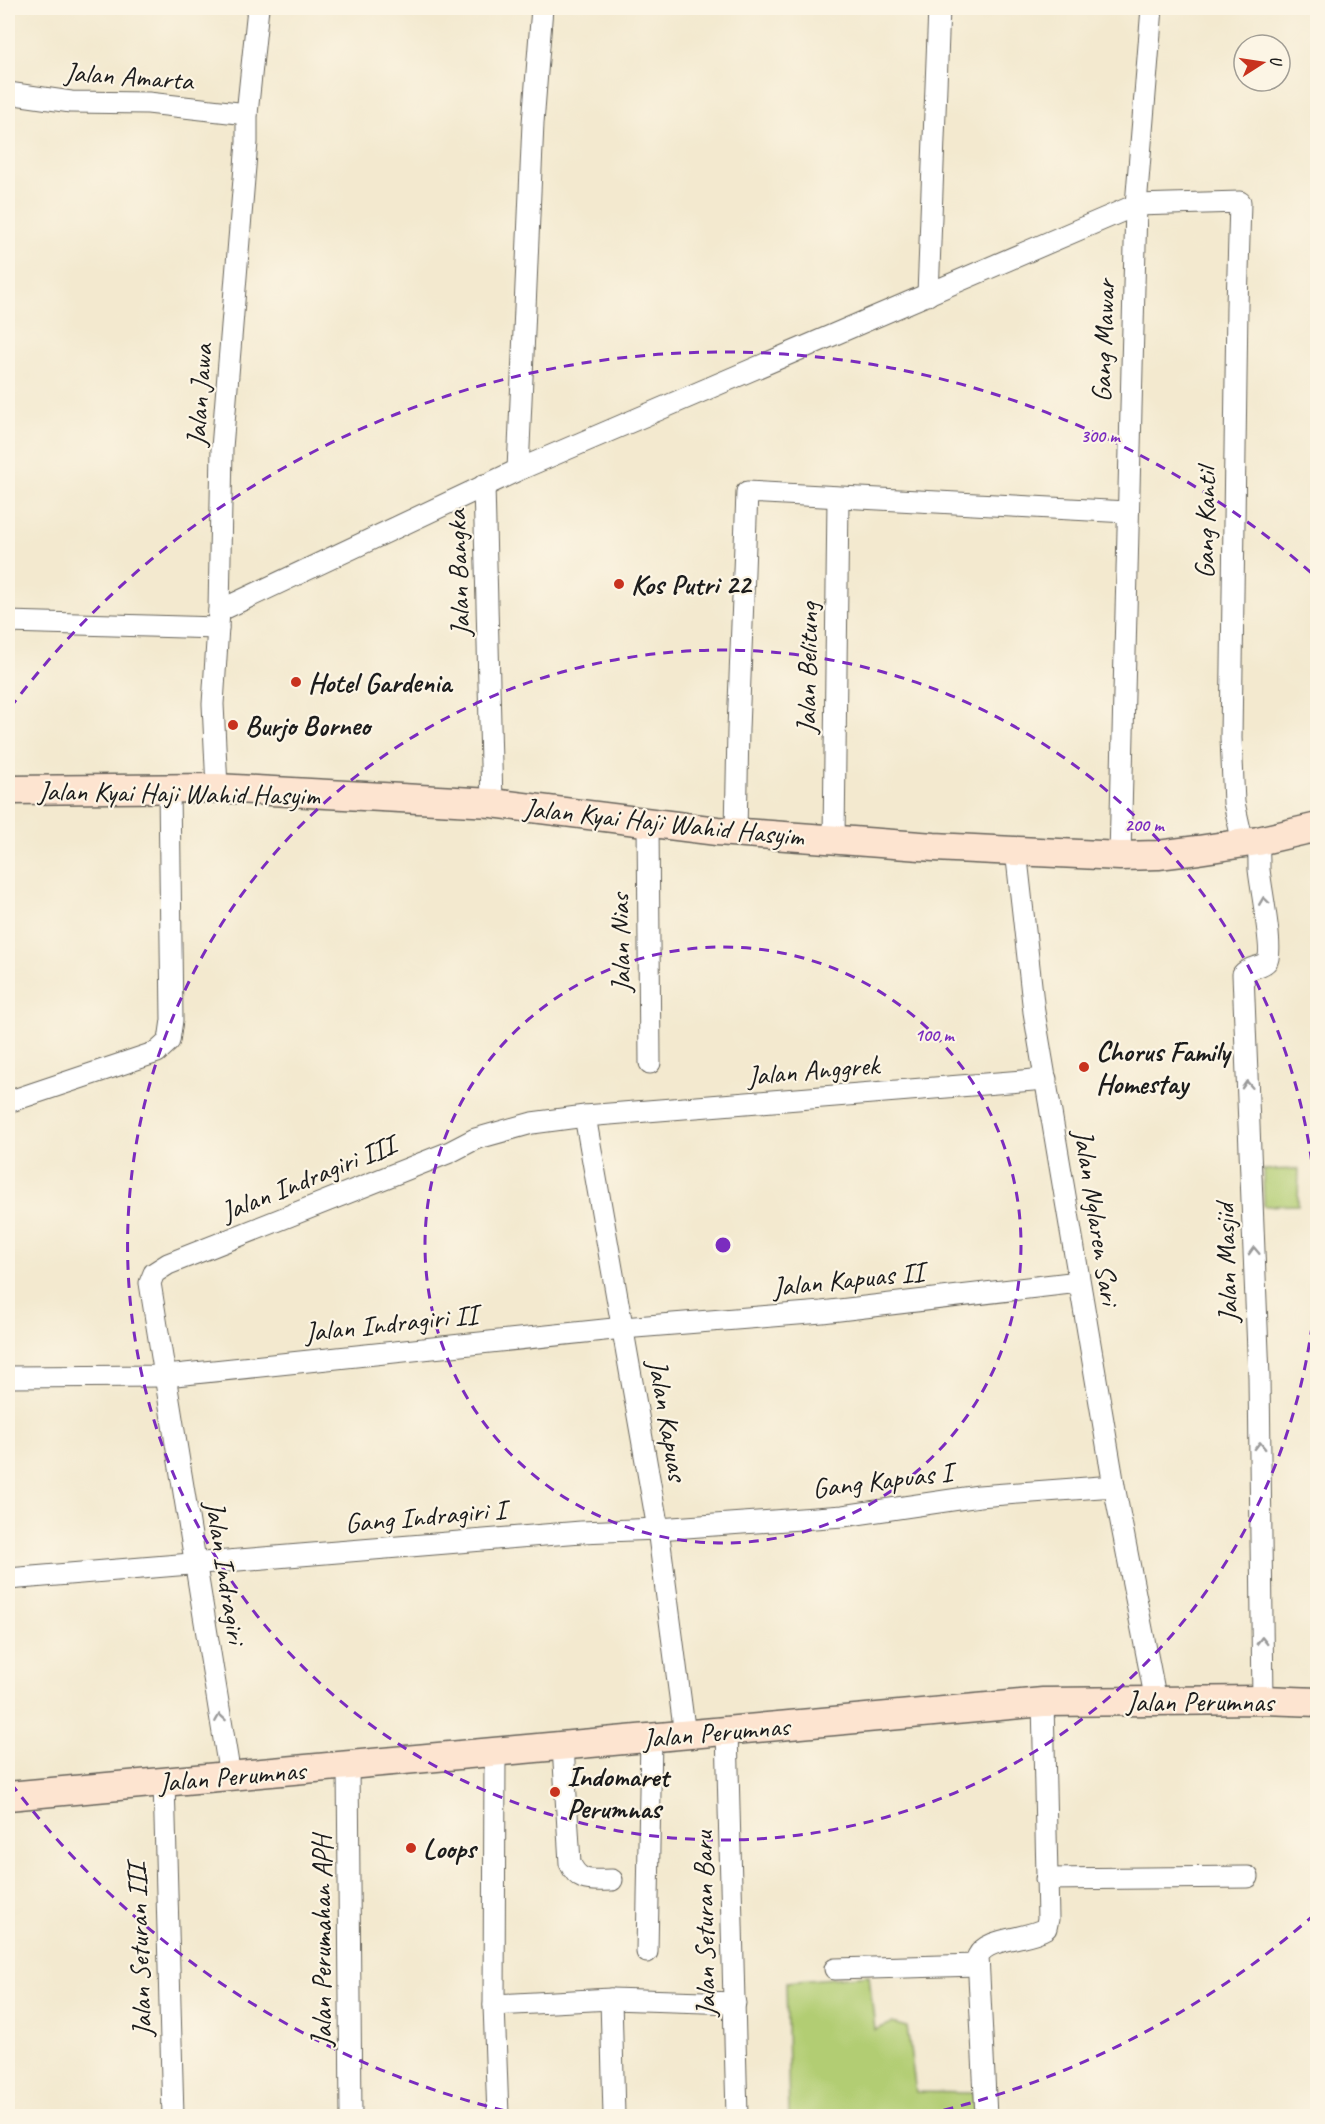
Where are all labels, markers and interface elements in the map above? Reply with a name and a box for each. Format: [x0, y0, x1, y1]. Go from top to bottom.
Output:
north arrow [1232, 33, 1292, 93]
street label: Jalan Amarta [62, 54, 196, 98]
text: U [1265, 54, 1287, 69]
street label: Gang Mawar [1083, 276, 1123, 403]
street label: Jalan Jawa [178, 341, 220, 449]
text: 300 m [1081, 425, 1121, 447]
street label: Gang Kantil [1187, 462, 1224, 579]
street label: Jalan Bangka [438, 507, 478, 639]
place label: Kos Putri 22 [631, 567, 753, 602]
marker: Kos Putri 22 [612, 577, 626, 591]
street label: Jalan Belitung [788, 600, 826, 736]
place label: Hotel Gardenia [308, 665, 454, 700]
marker: Hotel Gardenia [289, 675, 303, 689]
place label: Burjo Borneo [245, 708, 373, 743]
marker: Burjo Borneo [226, 718, 240, 732]
street label: Jalan Kyai Haji Wahid Hasyim [36, 773, 321, 813]
street label: Jalan Kyai Haji Wahid Hasyim [520, 790, 807, 854]
text: 200 m [1125, 814, 1165, 836]
street label: Jalan Nias [602, 891, 638, 995]
one-way arrow [1258, 896, 1270, 905]
text: 100 m [915, 1024, 955, 1046]
place label: Chorus Family Homestay [1096, 1034, 1233, 1101]
street label: Jalan Anggrek [744, 1047, 883, 1093]
marker: Chorus Family Homestay [1077, 1060, 1091, 1074]
one-way arrow [1241, 1080, 1253, 1089]
street label: Jalan Indragiri III [214, 1125, 405, 1230]
street label: Jalan Nglaren Sari [1066, 1125, 1129, 1311]
street label: Jalan Masjid [1206, 1199, 1246, 1325]
centre of rings [713, 1235, 733, 1255]
one-way arrow [1248, 1247, 1261, 1256]
street label: Jalan Kapuas II [769, 1253, 931, 1305]
street label: Jalan Indragiri II [301, 1296, 485, 1350]
street label: Jalan Kapuas [640, 1355, 696, 1486]
one-way arrow [1254, 1442, 1266, 1451]
street label: Gang Kapuas I [810, 1453, 959, 1506]
street label: Gang Indragiri I [343, 1491, 512, 1540]
street label: Jalan Indragiri [197, 1496, 255, 1649]
one-way arrow [1256, 1637, 1269, 1646]
street label: Jalan Perumnas [1124, 1684, 1276, 1719]
street label: Jalan Perumnas [639, 1708, 793, 1756]
one-way arrow [214, 1714, 226, 1723]
street label: Jalan Perumnas [155, 1752, 309, 1800]
place label: Indomaret Perumnas [567, 1759, 672, 1826]
marker: Indomaret Perumnas [548, 1785, 562, 1799]
street label: Jalan Seturan Baru [685, 1829, 723, 2019]
street label: Jalan Perumahan APH [304, 1831, 339, 2049]
place label: Loops [423, 1831, 479, 1866]
marker: Loops [404, 1841, 418, 1855]
street label: Jalan Seturan III [118, 1857, 160, 2039]

